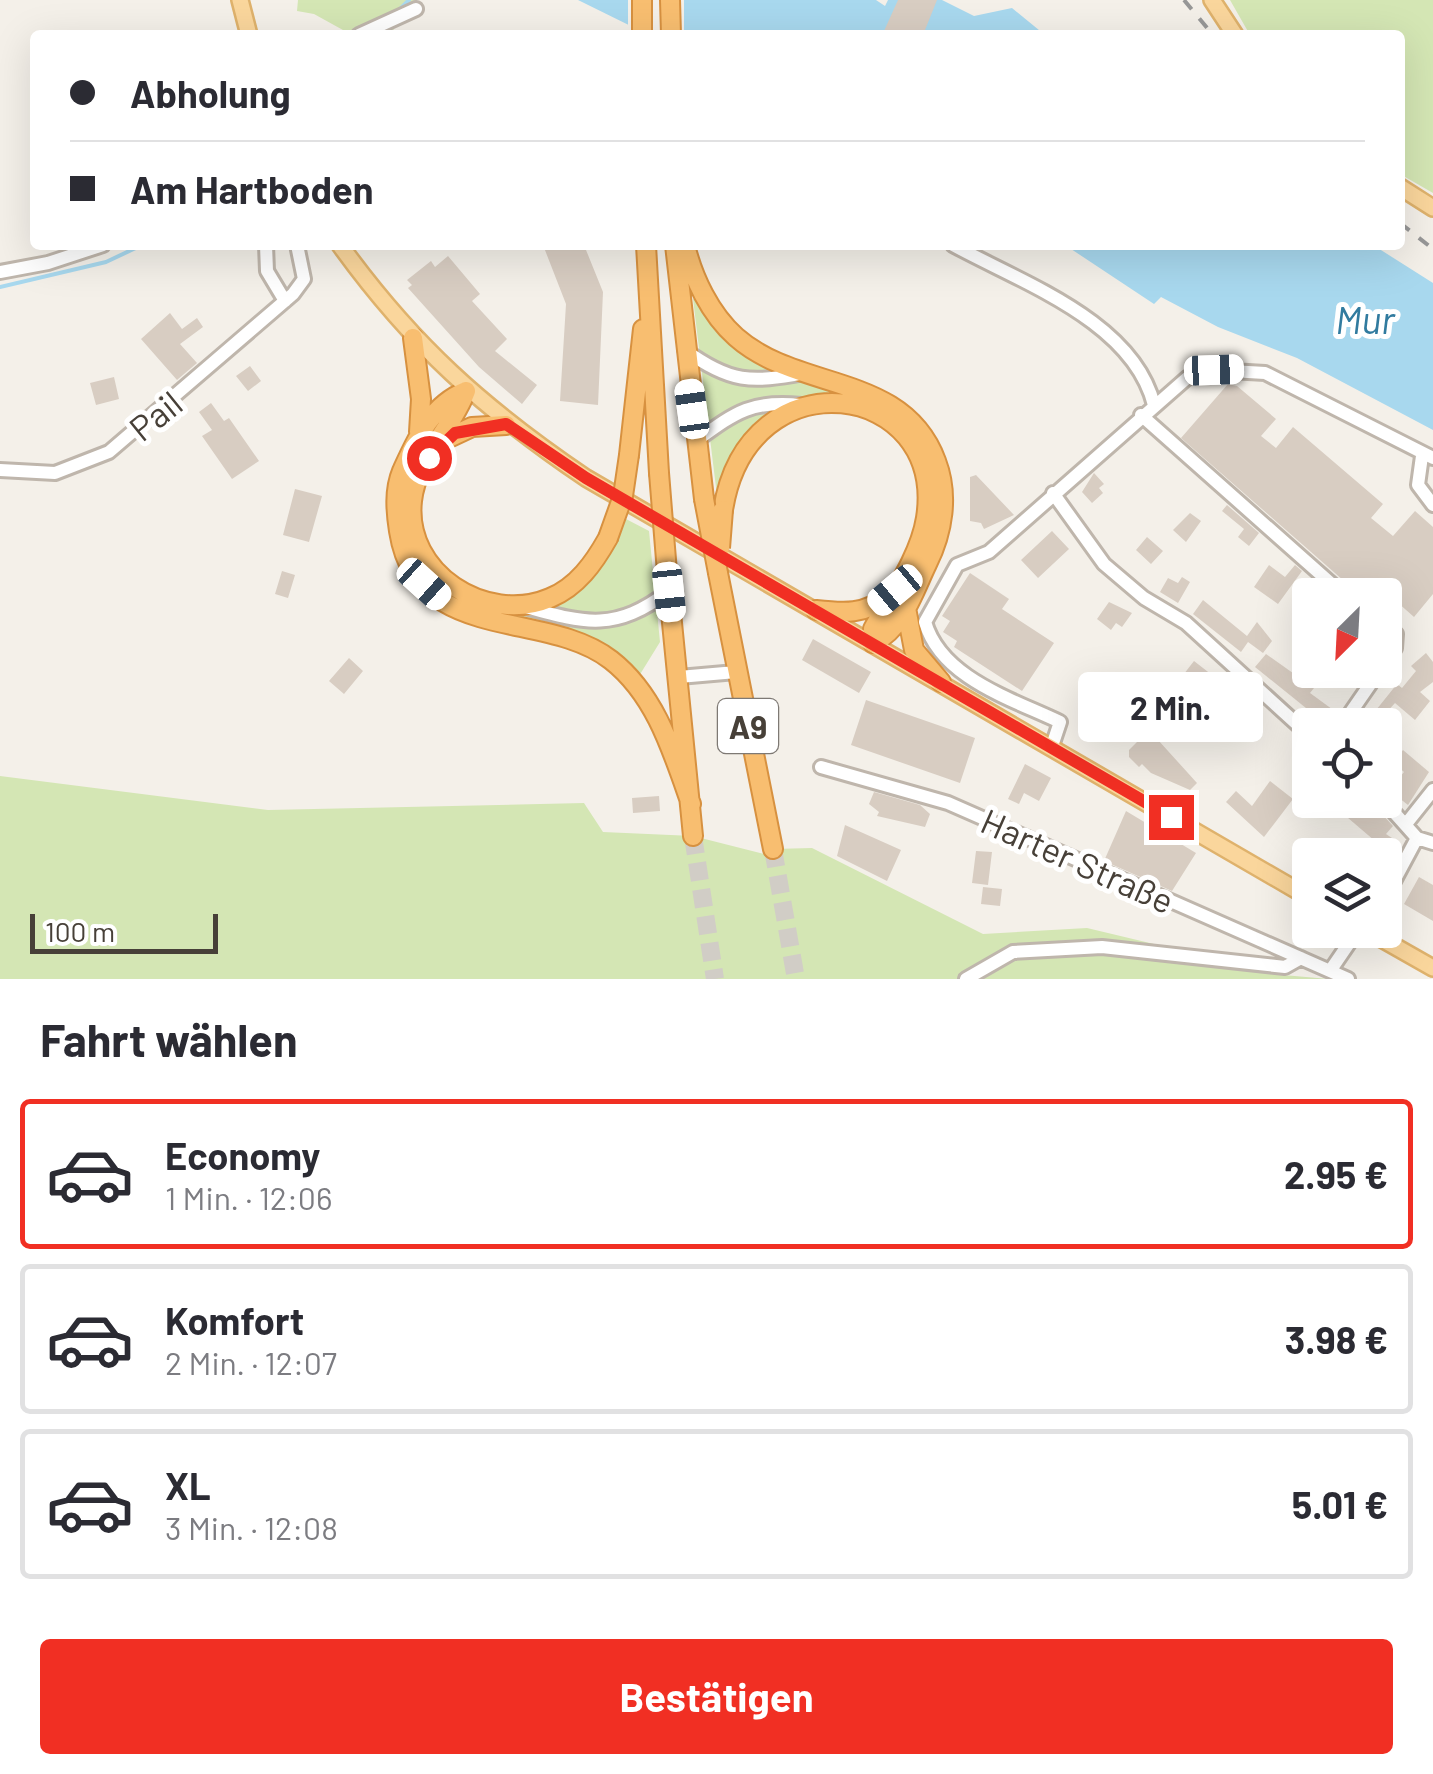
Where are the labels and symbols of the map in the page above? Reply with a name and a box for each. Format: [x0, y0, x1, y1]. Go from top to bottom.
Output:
water label: Mur [1335, 296, 1396, 342]
car [1183, 354, 1245, 386]
car [673, 377, 711, 441]
street label: Pail [120, 381, 190, 449]
route start [407, 436, 452, 481]
car [392, 553, 456, 615]
car [862, 559, 928, 621]
car [651, 561, 687, 623]
north arrow [1292, 578, 1402, 688]
callout: 2 Min. [1078, 672, 1264, 742]
road number: A9 [718, 699, 778, 753]
route end [1149, 795, 1194, 840]
street label: Harter Straße [975, 799, 1181, 921]
scale bar [30, 909, 218, 954]

